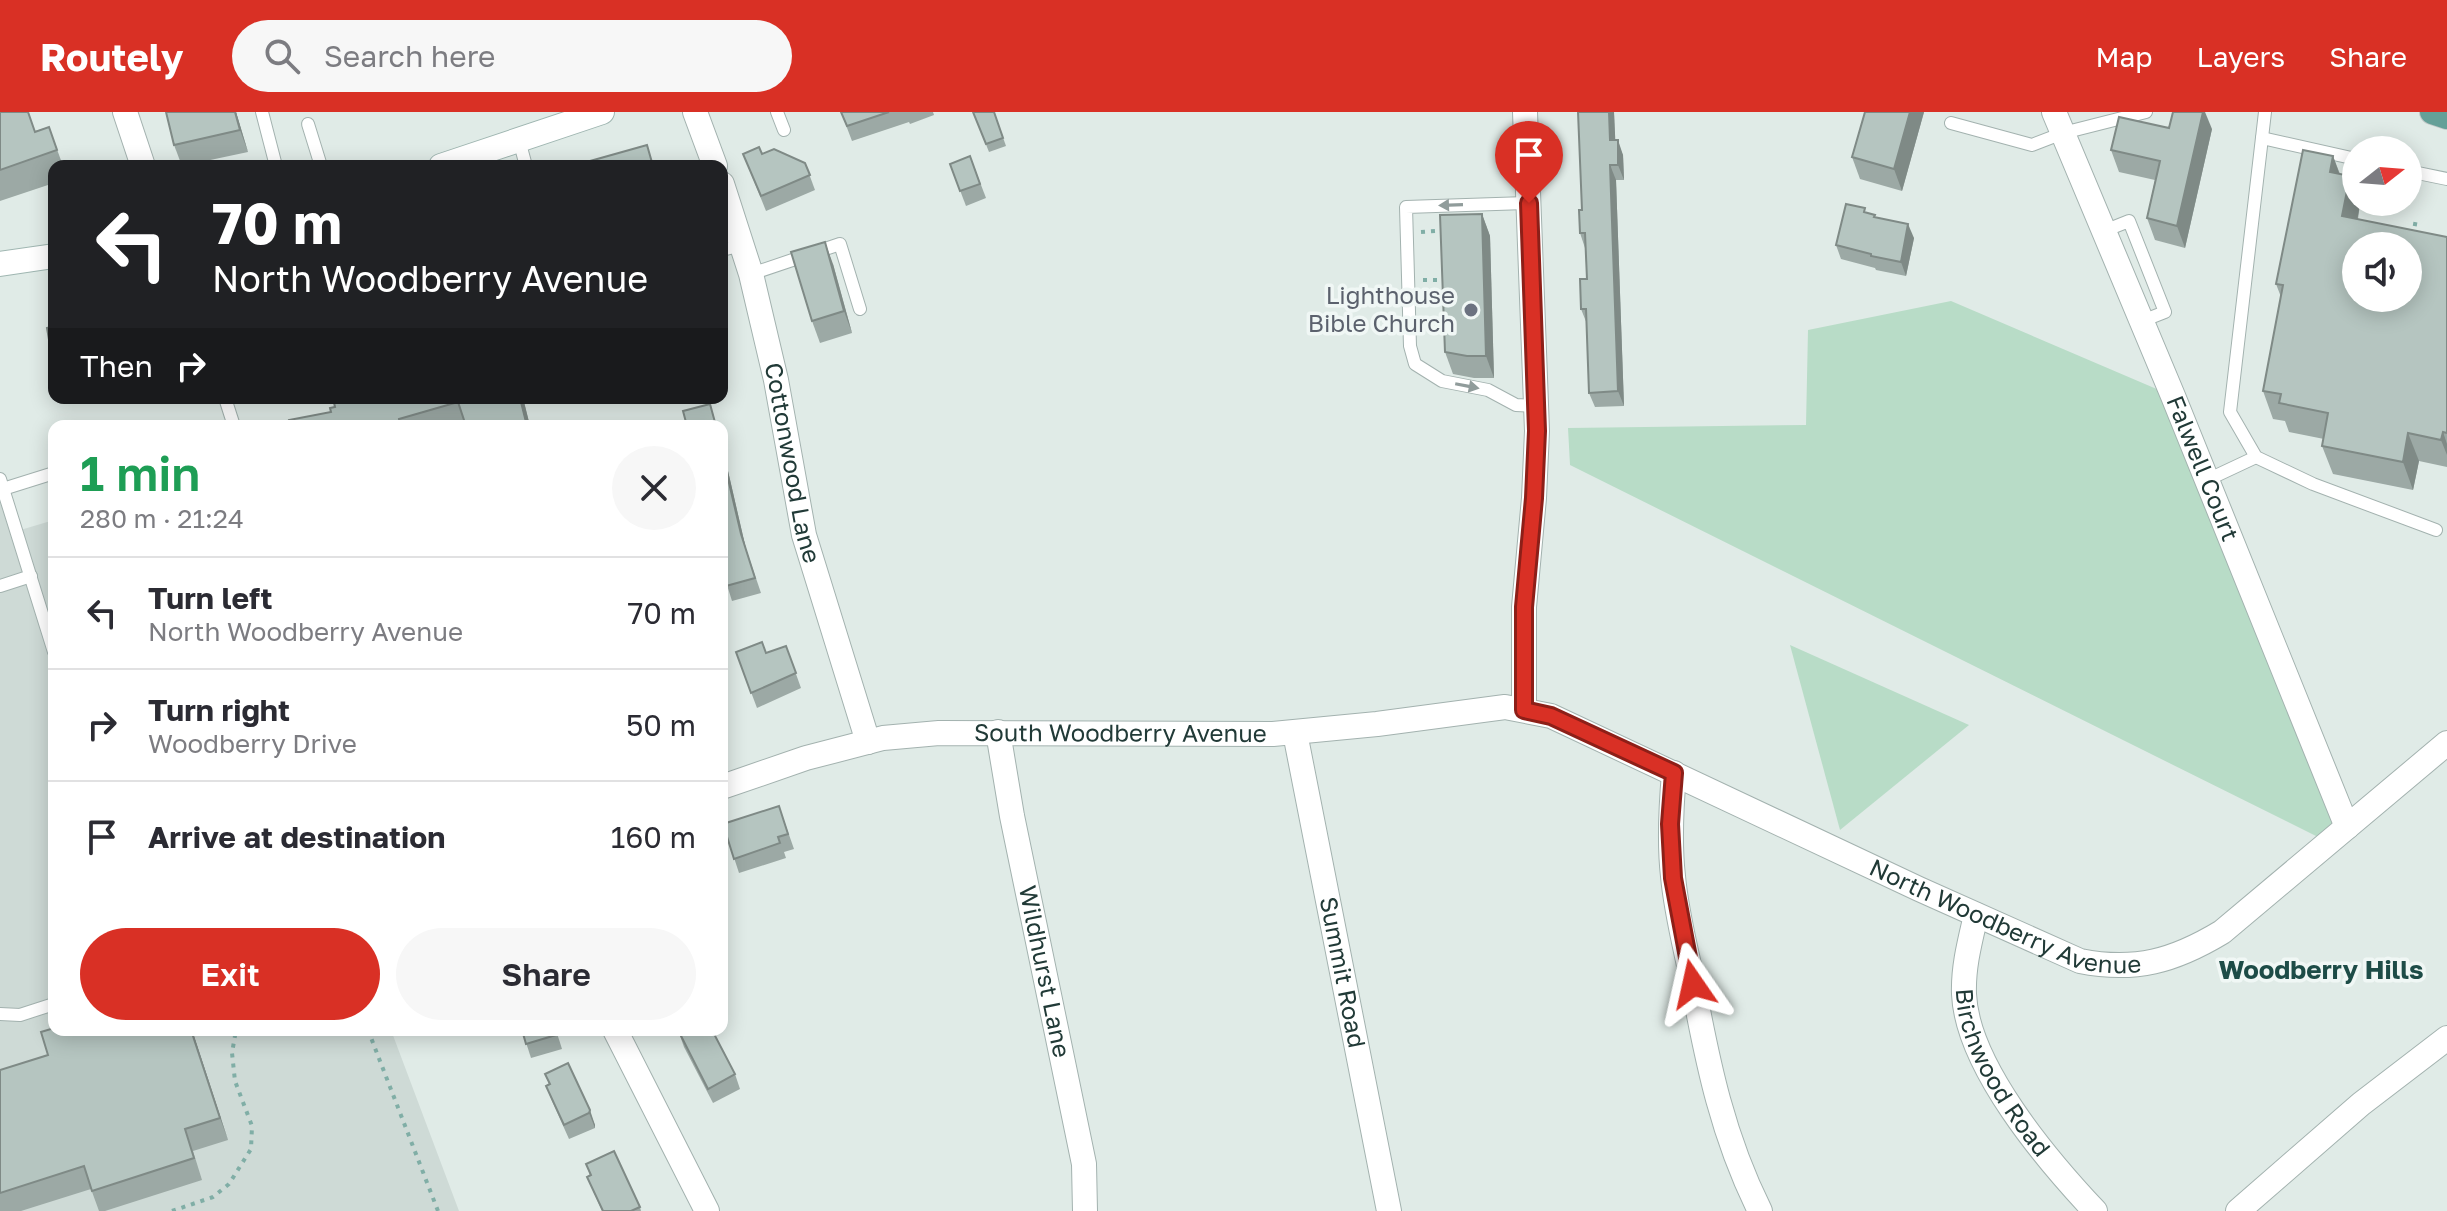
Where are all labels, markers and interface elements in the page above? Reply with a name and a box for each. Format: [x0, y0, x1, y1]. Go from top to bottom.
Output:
search box [232, 20, 792, 92]
text: Routely [40, 34, 184, 79]
icon: search [260, 34, 304, 78]
text: Search here [324, 38, 496, 74]
text: Map [2095, 40, 2153, 73]
text: Layers [2197, 40, 2285, 73]
text: Share [2329, 40, 2407, 73]
pin [1495, 121, 1563, 203]
icon: arrive [1507, 133, 1551, 177]
north arrow [2342, 136, 2422, 216]
map controls [2342, 136, 2422, 312]
text: 70 m [212, 189, 342, 256]
icon: left [80, 192, 184, 296]
one-way arrow [1438, 199, 1463, 212]
button: sound [2342, 232, 2422, 312]
text: North Woodberry Avenue [212, 257, 648, 300]
place label: Lighthouse Bible Church [1308, 280, 1455, 337]
marker: Lighthouse Bible Church [1462, 301, 1480, 319]
icon: right [169, 344, 213, 388]
text: Then [80, 348, 153, 384]
street label: Cottonwood Lane [759, 360, 828, 566]
one-way arrow [1455, 380, 1480, 393]
street label: Falwell Court [2161, 391, 2246, 545]
text: 1 min [80, 444, 200, 502]
button: close [612, 446, 696, 530]
text: 280 m · 21:24 [80, 503, 244, 534]
text: Turn left [148, 580, 273, 616]
icon: left [80, 591, 124, 635]
text: 70 m [627, 595, 696, 631]
text: North Woodberry Avenue [148, 616, 463, 647]
text: Turn right [148, 692, 290, 728]
icon: right [80, 703, 124, 747]
text: 50 m [626, 707, 696, 743]
street label: South Woodberry Avenue [974, 717, 1267, 747]
text: Woodberry Drive [148, 728, 357, 759]
icon: arrive [80, 815, 124, 859]
text: Arrive at destination [148, 819, 445, 855]
text: 160 m [611, 819, 696, 855]
street label: North Woodberry Avenue [1865, 852, 2142, 978]
street label: Wildhurst Lane [1014, 883, 1078, 1060]
street label: Summit Road [1315, 894, 1373, 1050]
button: Exit [80, 928, 380, 1020]
button: Share [396, 928, 696, 1020]
position arrow [1651, 942, 1735, 1026]
district label: Woodberry Hills [2218, 954, 2424, 985]
street label: Birchwood Road [1951, 987, 2057, 1162]

